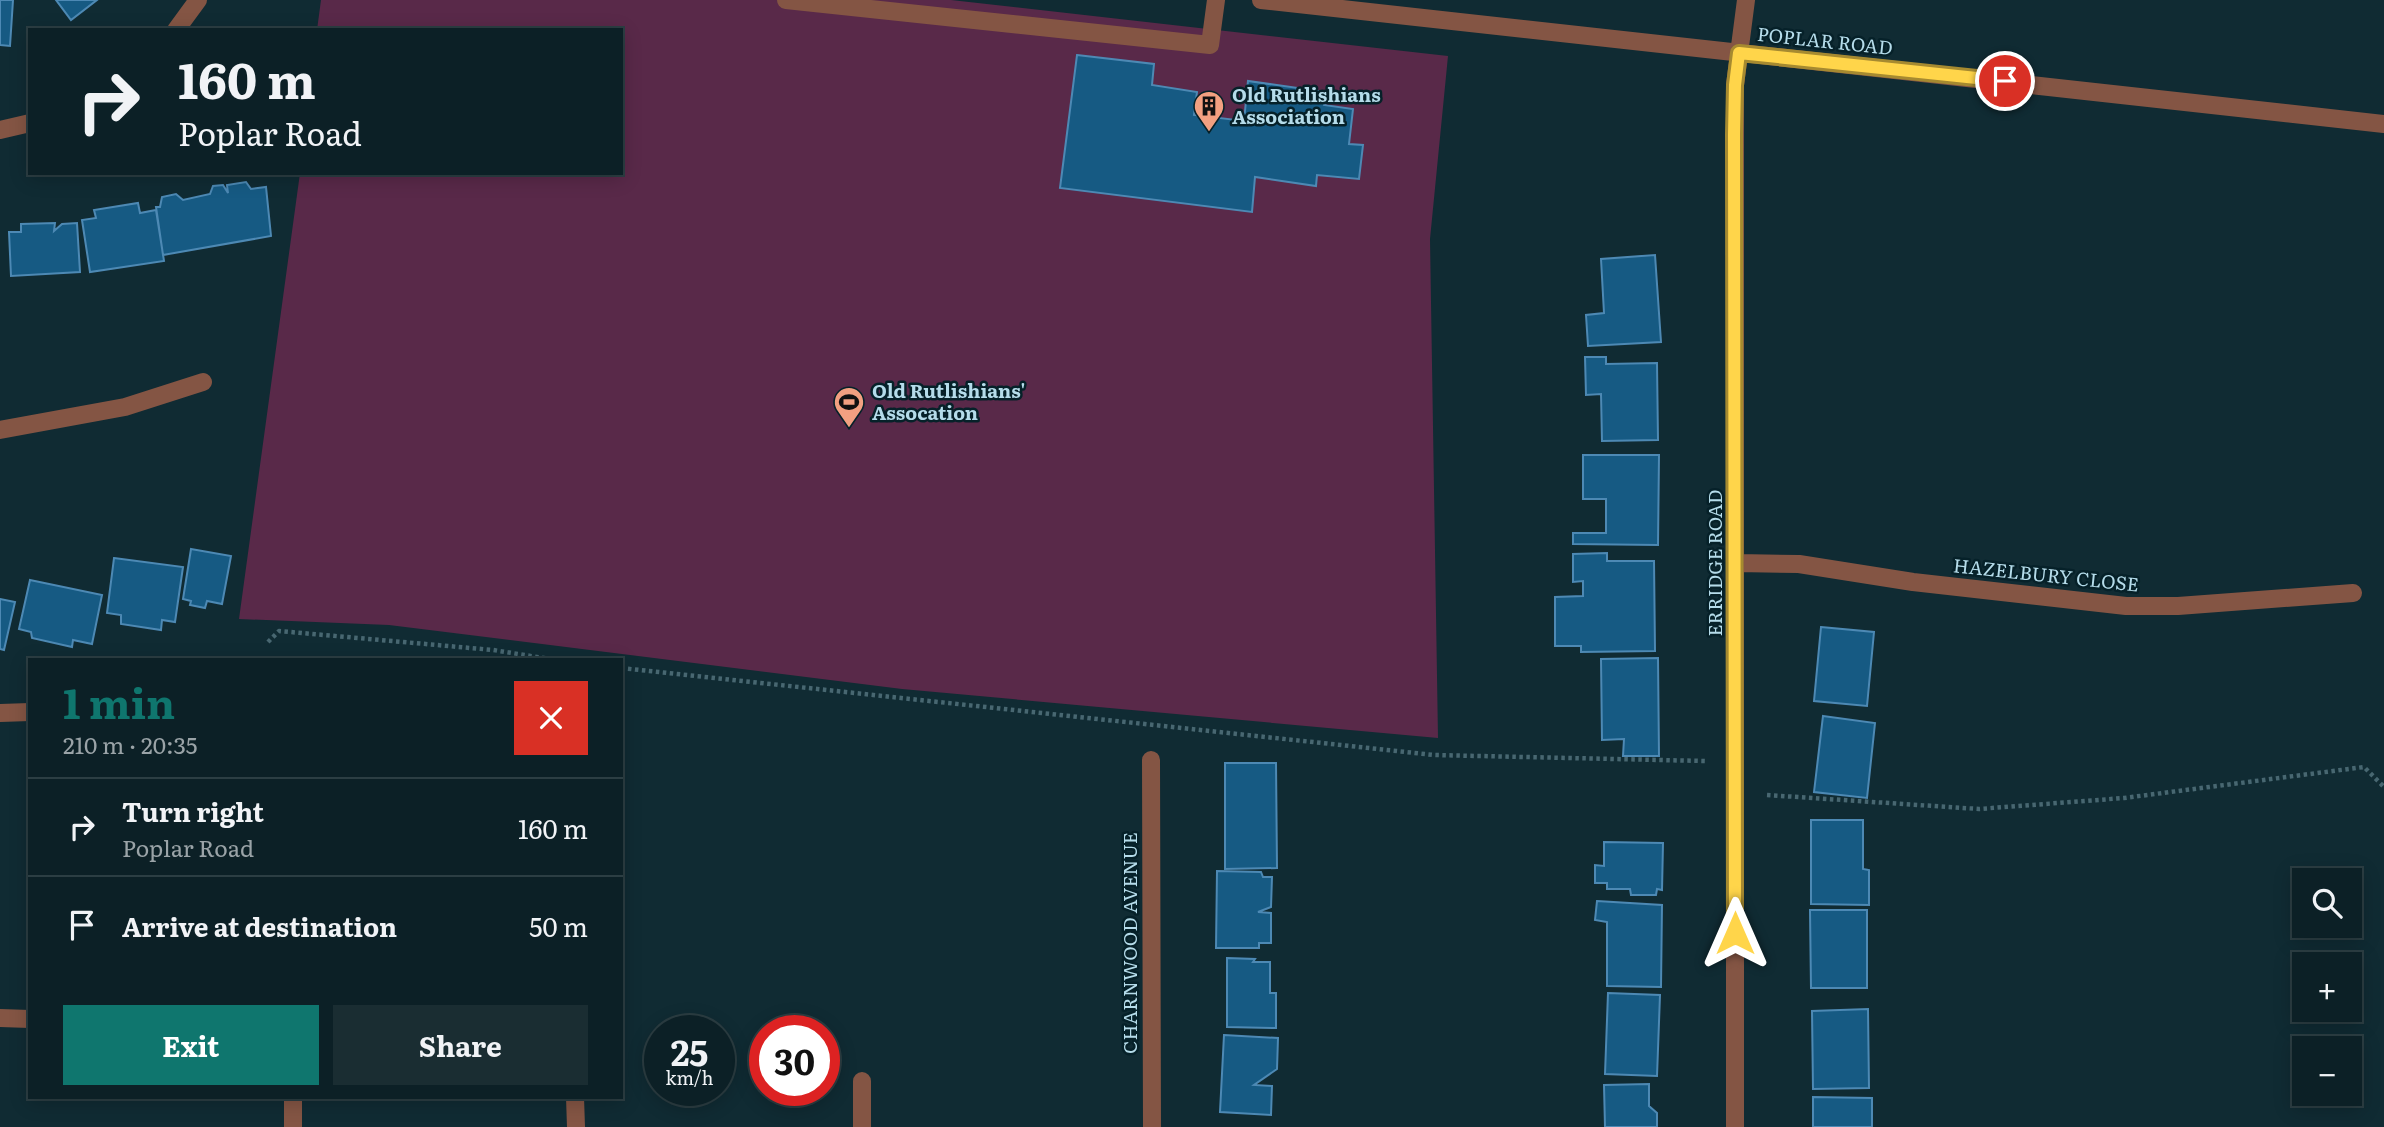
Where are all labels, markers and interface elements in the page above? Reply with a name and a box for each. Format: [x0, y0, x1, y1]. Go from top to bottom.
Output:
street label: POPLAR ROAD [1756, 19, 1894, 61]
text: 160 m [178, 41, 316, 114]
pin [1975, 51, 2035, 111]
icon: right [63, 56, 154, 147]
icon: arrive [1986, 62, 2024, 100]
place label: Old Rutlishians Association [1232, 80, 1381, 130]
building icon: Old Rutlishians Association [1192, 89, 1226, 133]
text: Poplar Road [178, 108, 362, 156]
place label: Old Rutlishians' Assocation [872, 376, 1025, 426]
sports icon: Old Rutlishians' Assocation [832, 385, 866, 429]
street label: ERRIDGE ROAD [1700, 489, 1728, 637]
street label: HAZELBURY CLOSE [1952, 550, 2140, 598]
text: 1 min [63, 670, 175, 732]
button: close [514, 681, 588, 755]
text: 210 m · 20:35 [63, 727, 198, 761]
text: Turn right [122, 791, 264, 830]
icon: right [63, 808, 101, 846]
text: 160 m [518, 808, 588, 847]
text: Poplar Road [122, 830, 254, 864]
street label: CHARNWOOD AVENUE [1115, 832, 1143, 1054]
map controls [2292, 868, 2362, 1106]
button: search [2292, 868, 2362, 938]
position arrow [1698, 896, 1772, 970]
icon: arrive [63, 906, 101, 944]
text: Arrive at destination [122, 906, 397, 945]
text: 50 m [529, 906, 588, 945]
button: + [2292, 952, 2362, 1022]
button: Exit [63, 1005, 319, 1085]
button: Share [333, 1005, 588, 1085]
speed limit sign: 30 [749, 1015, 840, 1106]
text: 25 [671, 1025, 708, 1077]
button: − [2292, 1036, 2362, 1106]
text: km/h [666, 1064, 713, 1091]

